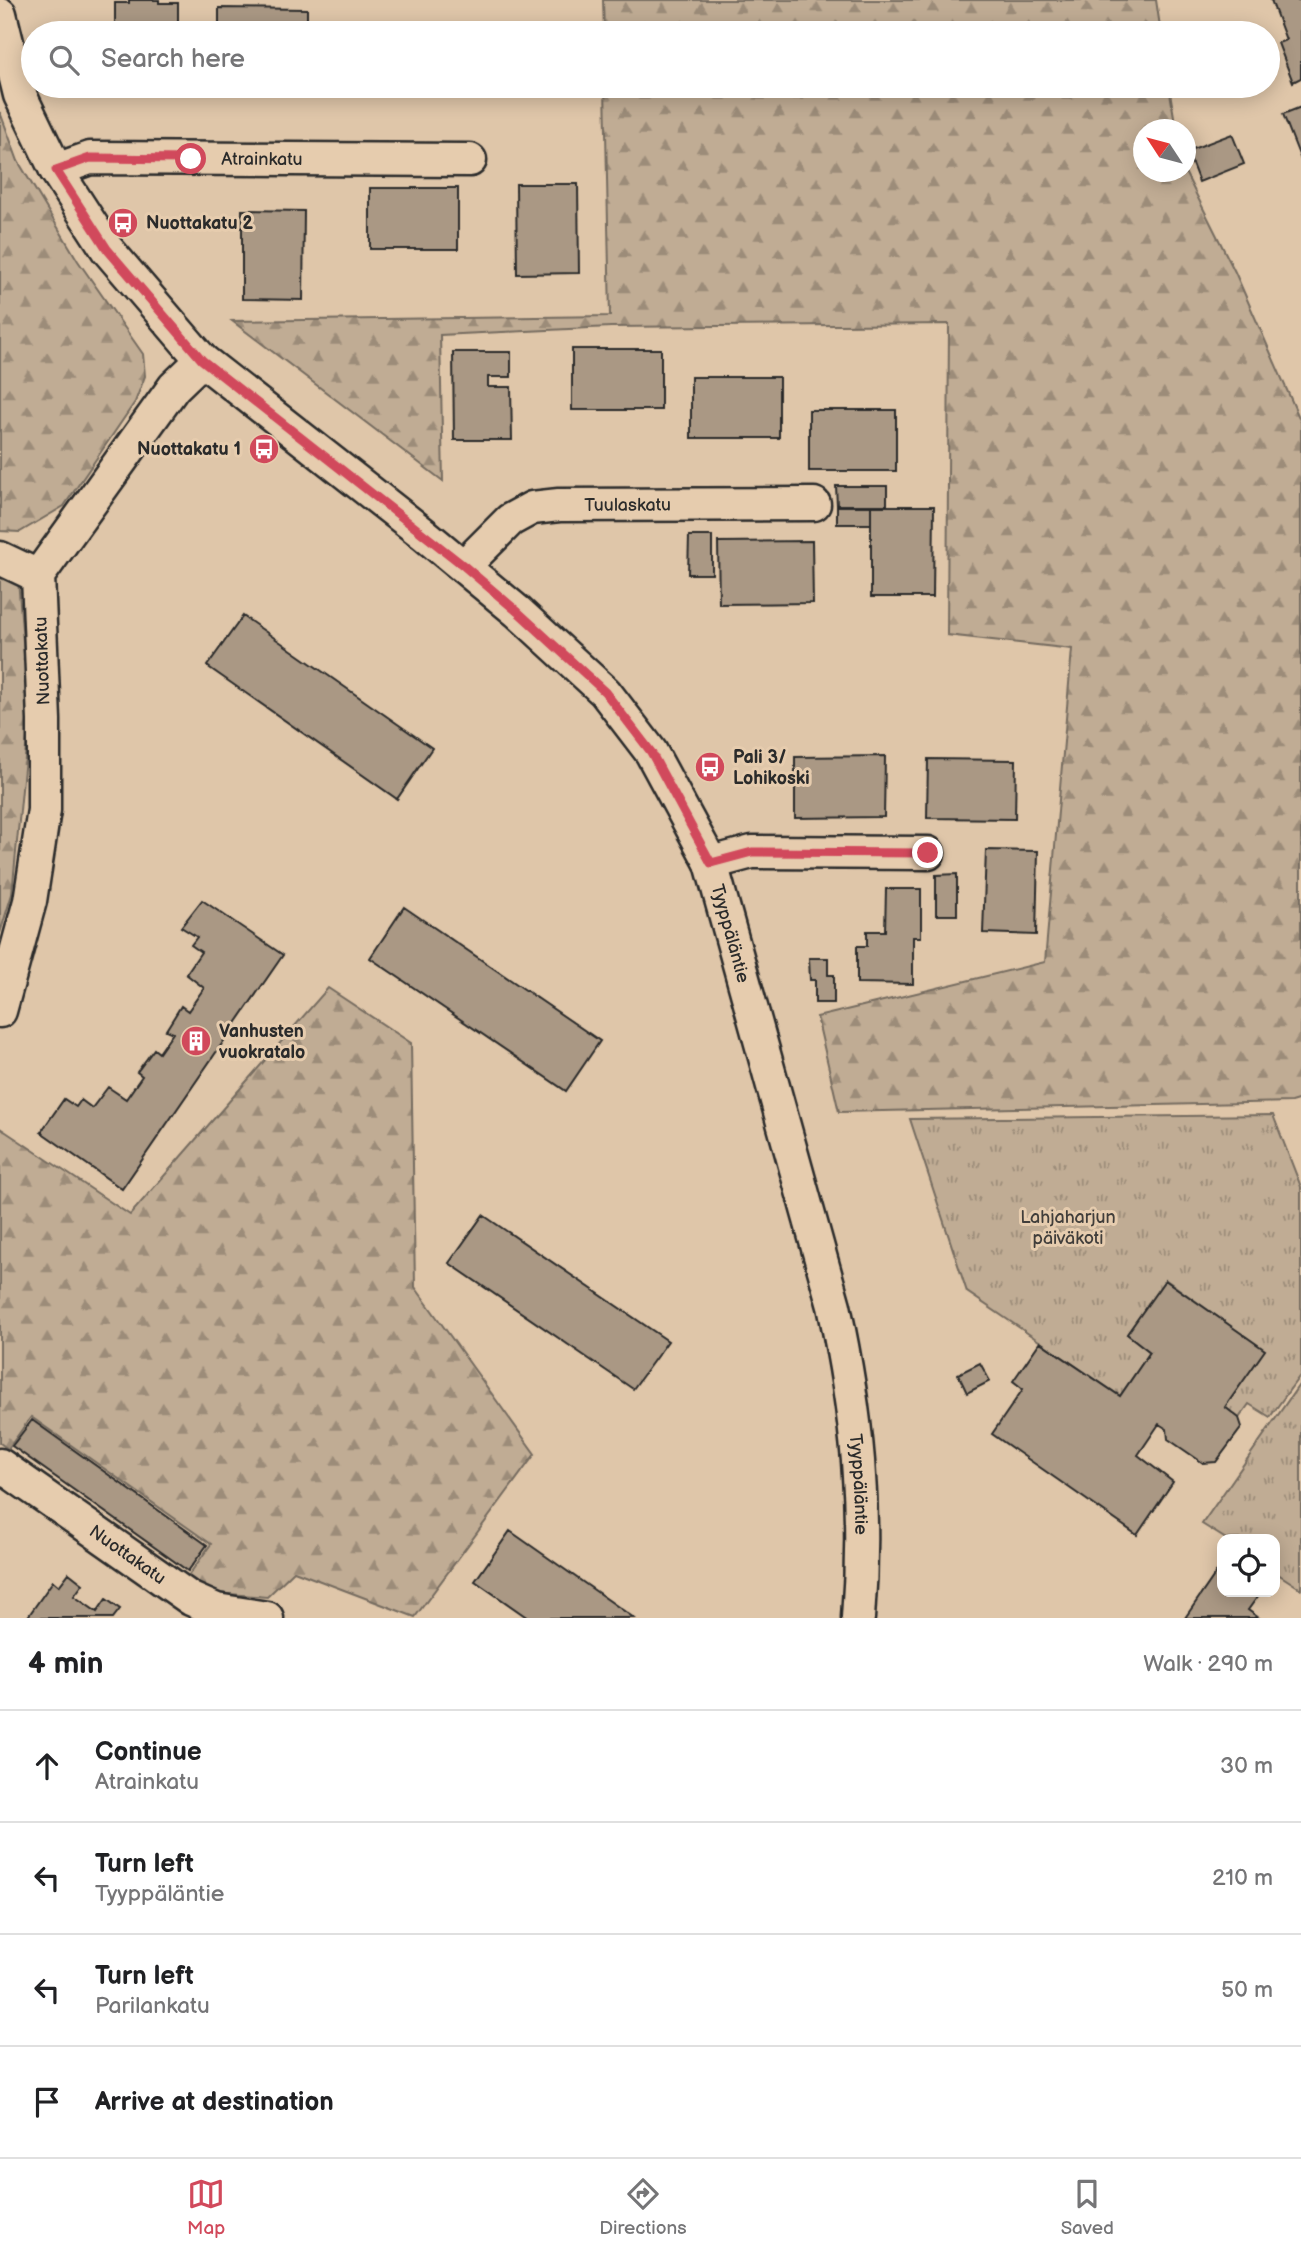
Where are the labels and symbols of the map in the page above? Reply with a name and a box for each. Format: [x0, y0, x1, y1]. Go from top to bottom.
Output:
north arrow [1133, 119, 1196, 182]
route start [175, 143, 206, 174]
street label: Atrainkatu [221, 149, 303, 170]
bus stop icon: Nuottakatu 2 [106, 206, 140, 240]
place label: Nuottakatu 2 [146, 213, 253, 234]
bus stop icon: Nuottakatu 1 [247, 432, 281, 466]
place label: Nuottakatu 1 [137, 439, 241, 460]
street label: Tuulaskatu [584, 495, 671, 516]
street label: Nuottakatu [30, 616, 55, 706]
place label: Pali 3/ Lohikoski [733, 747, 810, 789]
bus stop icon: Pali 3/ Lohikoski [693, 750, 727, 784]
route end [912, 837, 943, 868]
street label: Tyyppäläntie [706, 882, 754, 985]
place label: Vanhusten vuokratalo [218, 1021, 305, 1063]
building icon: Vanhusten vuokratalo [179, 1024, 213, 1058]
park label: Lahjaharjun päiväkoti [1020, 1207, 1116, 1249]
street label: Tyyppäläntie [844, 1433, 871, 1535]
street label: Nuottakatu [85, 1521, 170, 1589]

